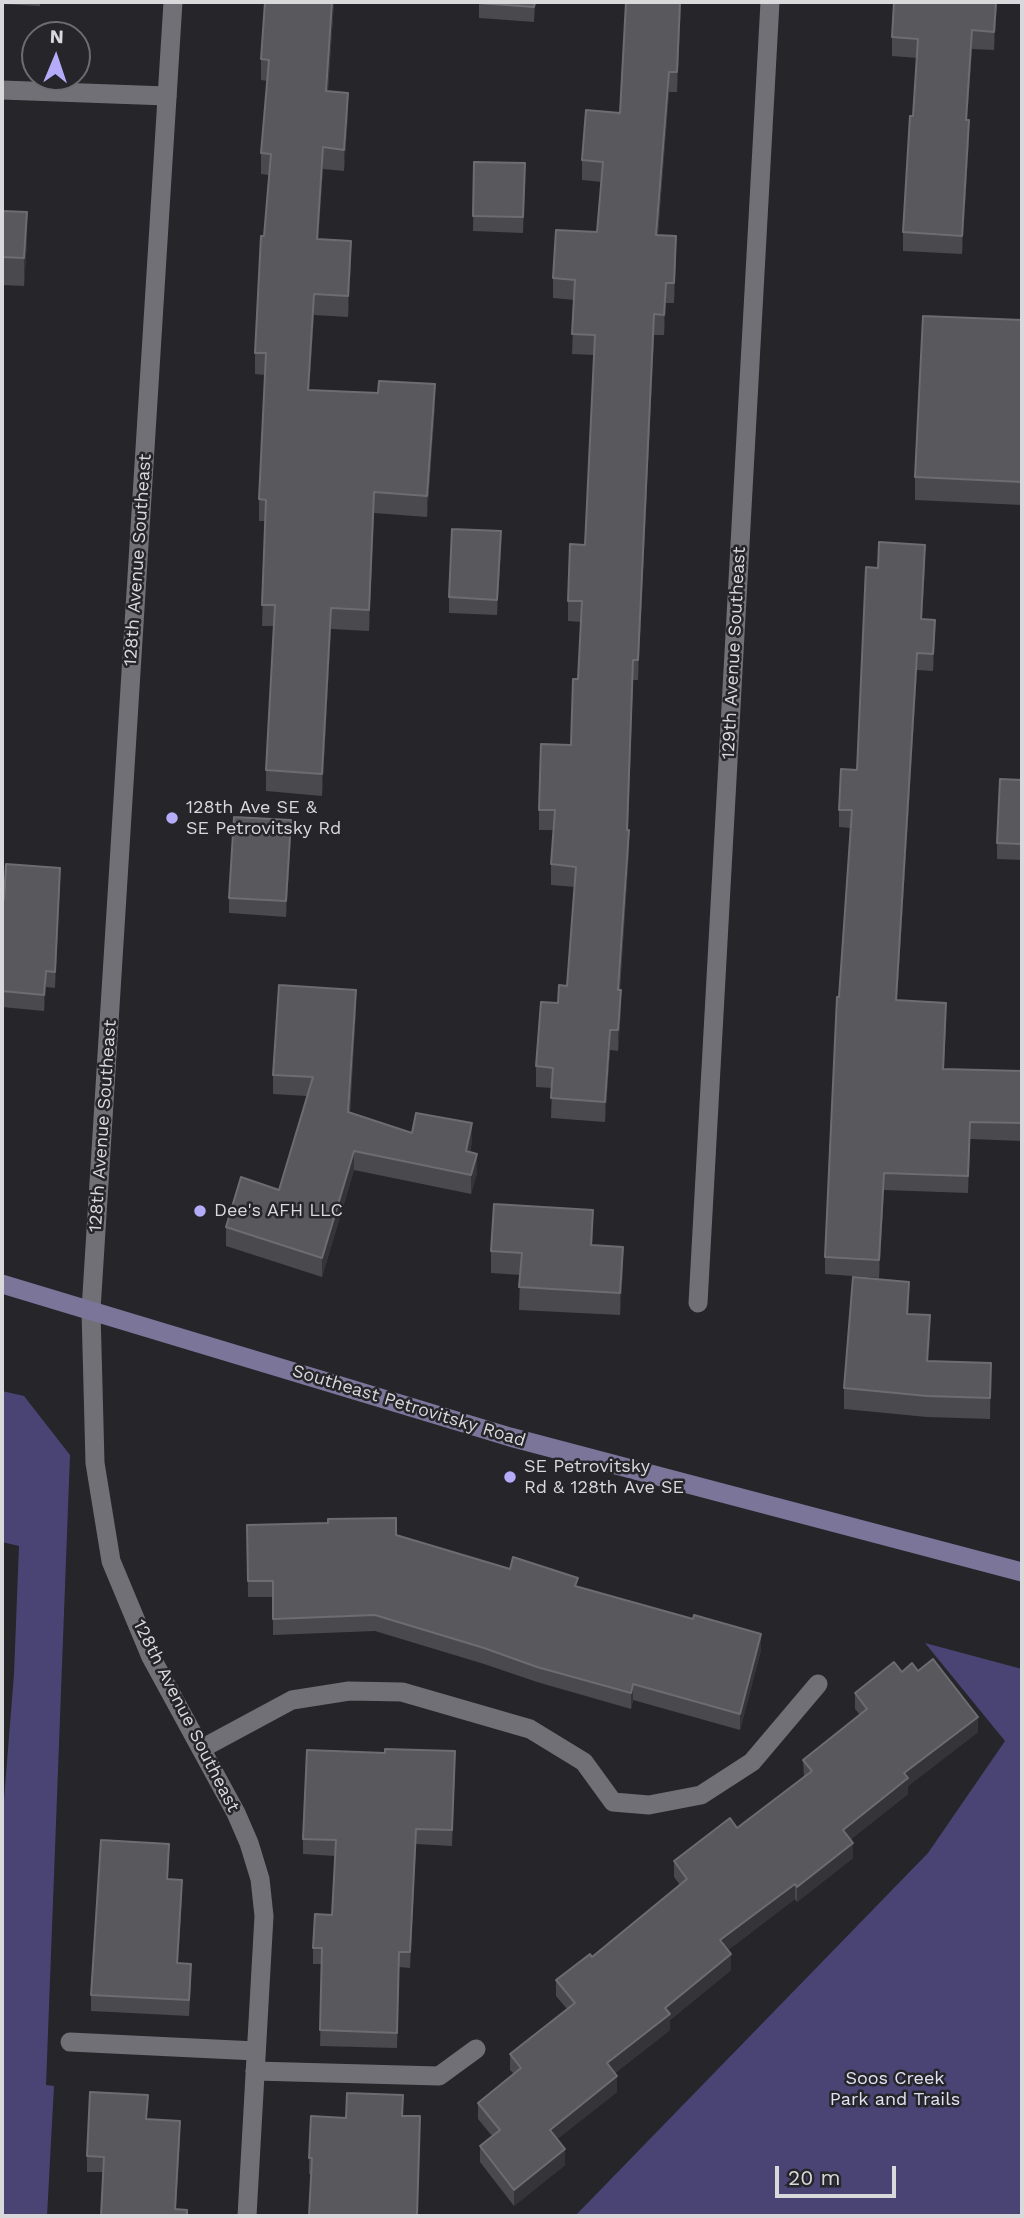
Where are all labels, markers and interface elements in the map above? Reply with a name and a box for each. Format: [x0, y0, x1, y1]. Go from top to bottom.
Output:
north arrow [21, 21, 91, 91]
text: N [49, 25, 64, 48]
street label: 128th Avenue Southeast [120, 453, 156, 667]
street label: 129th Avenue Southeast [718, 546, 750, 760]
place label: 128th Ave SE & SE Petrovitsky Rd [186, 797, 341, 840]
marker: 128th Ave SE & SE Petrovitsky Rd [164, 810, 180, 826]
street label: 128th Avenue Southeast [85, 1019, 121, 1233]
place label: Dee's AFH LLC [214, 1200, 343, 1222]
marker: Dee's AFH LLC [192, 1203, 208, 1219]
street label: Southeast Petrovitsky Road [290, 1360, 528, 1452]
place label: SE Petrovitsky Rd & 128th Ave SE [524, 1456, 684, 1498]
marker: SE Petrovitsky Rd & 128th Ave SE [502, 1469, 518, 1485]
street label: 128th Avenue Southeast [128, 1616, 244, 1816]
park label: Soos Creek Park and Trails [830, 2068, 960, 2110]
scale bar [779, 2152, 900, 2196]
text: 20 m [788, 2165, 840, 2190]

